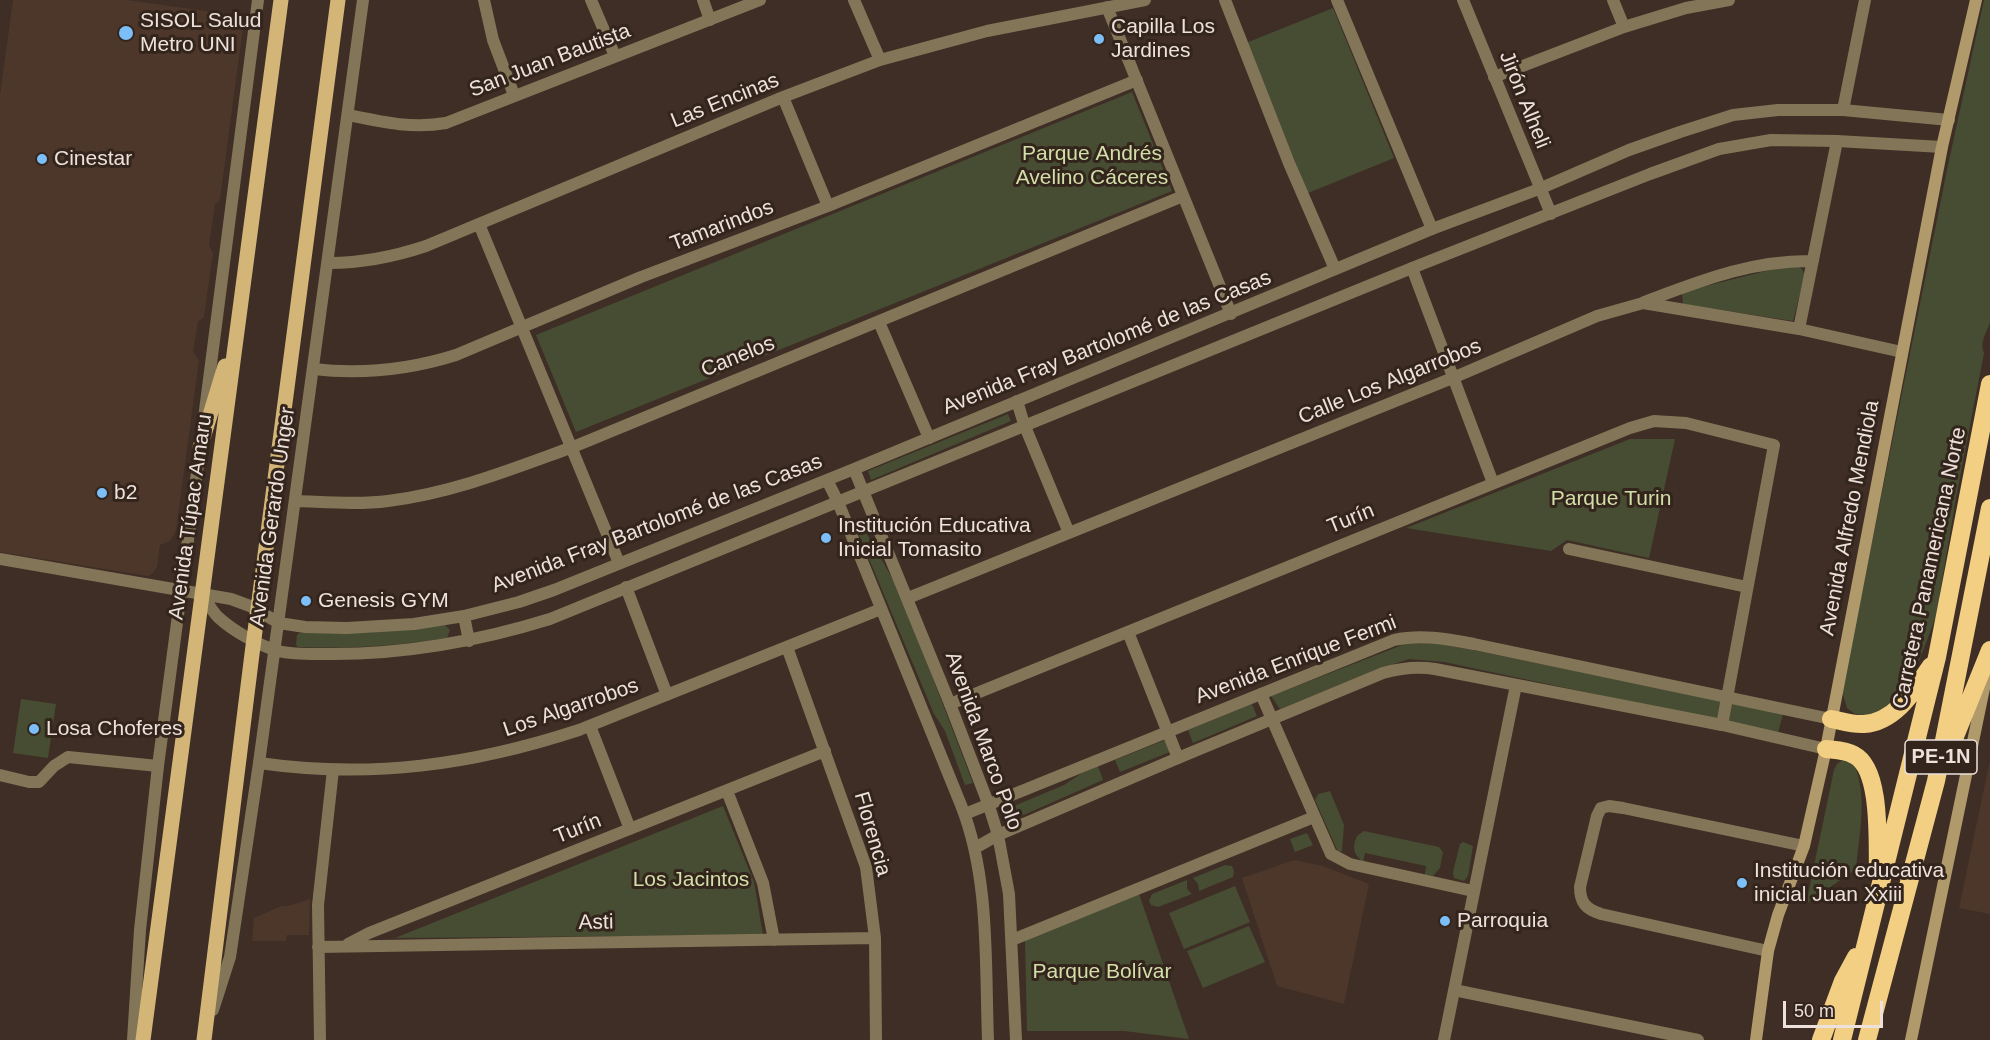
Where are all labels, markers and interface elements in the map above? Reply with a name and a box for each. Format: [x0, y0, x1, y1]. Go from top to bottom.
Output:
place label: SISOL Salud Metro UNI [140, 8, 261, 58]
place label: Capilla Los Jardines [1111, 14, 1215, 64]
street label: San Juan Bautista [466, 19, 634, 103]
marker: SISOL Salud Metro UNI [117, 24, 135, 42]
marker: Capilla Los Jardines [1092, 32, 1106, 46]
street label: Jirón Alheli [1493, 48, 1555, 152]
street label: Las Encinas [667, 68, 783, 134]
park label: Parque Andrés Avelino Cáceres [1016, 141, 1168, 191]
place label: Cinestar [54, 146, 132, 172]
marker: Cinestar [35, 152, 49, 166]
street label: Tamarindos [667, 195, 777, 257]
street label: Avenida Fray Bartolomé de las Casas [939, 265, 1275, 421]
street label: Canelos [698, 331, 778, 383]
street label: Calle Los Algarrobos [1295, 334, 1485, 430]
street label: Avenida Alfredo Mendiola [1815, 398, 1885, 638]
street label: Avenida Gerardo Unger [245, 406, 301, 628]
street label: Avenida Túpac Amaru [164, 413, 218, 621]
street label: Carretera Panamericana Norte [1888, 425, 1972, 711]
street label: Avenida Fray Bartolomé de las Casas [488, 449, 826, 599]
place label: b2 [114, 480, 137, 506]
marker: b2 [95, 486, 109, 500]
park label: Parque Turin [1551, 486, 1671, 512]
street label: Turín [1324, 498, 1378, 540]
place label: Institución Educativa Inicial Tomasito [838, 513, 1031, 563]
marker: Institución Educativa Inicial Tomasito [819, 531, 833, 545]
place label: Genesis GYM [318, 588, 449, 614]
marker: Genesis GYM [299, 594, 313, 608]
street label: Avenida Enrique Fermi [1192, 610, 1400, 710]
street label: Avenida Marco Polo [939, 649, 1027, 833]
street label: Los Algarrobos [500, 673, 642, 743]
place label: Losa Choferes [46, 716, 183, 742]
marker: Losa Choferes [27, 722, 41, 736]
road number: PE-1N [1905, 740, 1977, 774]
street label: Florencia [848, 789, 896, 879]
street label: Turín [551, 808, 605, 850]
place label: Institución educativa inicial Juan Xxiii [1754, 858, 1944, 908]
park label: Los Jacintos [633, 867, 749, 893]
marker: Institución educativa inicial Juan Xxiii [1735, 876, 1749, 890]
place label: Parroquia [1457, 908, 1548, 934]
street label: Asti [578, 910, 614, 936]
marker: Parroquia [1438, 914, 1452, 928]
park label: Parque Bolívar [1033, 959, 1171, 985]
scale bar [1786, 989, 1886, 1027]
text: 50 m [1794, 1001, 1834, 1021]

